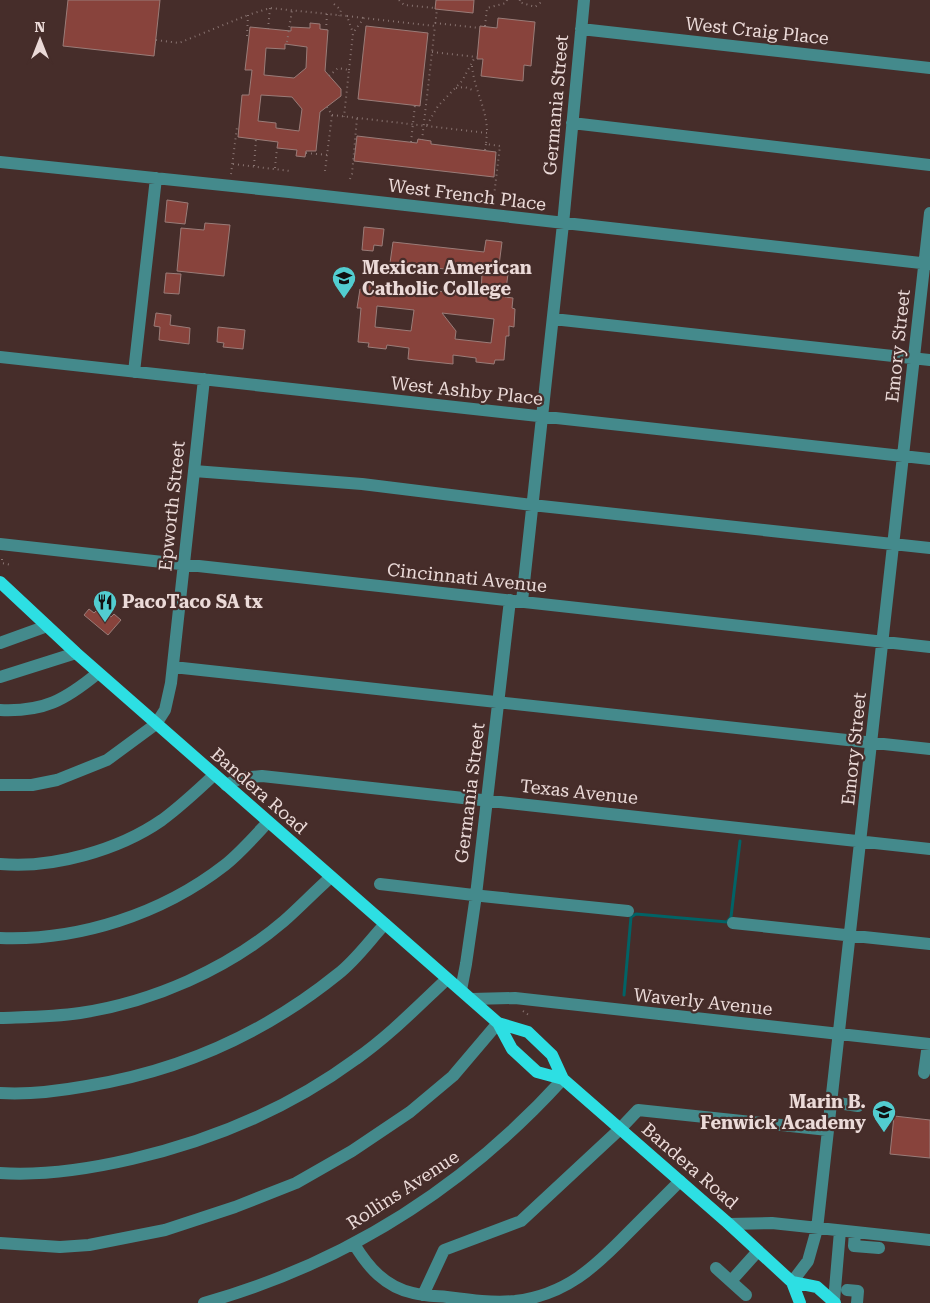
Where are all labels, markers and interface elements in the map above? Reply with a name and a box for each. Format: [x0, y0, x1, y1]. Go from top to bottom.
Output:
street label: West Craig Place [684, 13, 830, 48]
north arrow [15, 15, 65, 65]
text: N [35, 19, 46, 35]
street label: Germania Street [539, 33, 572, 176]
street label: West French Place [387, 174, 548, 215]
place label: Mexican American Catholic College [362, 257, 532, 299]
school or university icon: Mexican American Catholic College [331, 265, 357, 299]
street label: Emory Street [881, 288, 914, 404]
street label: West Ashby Place [390, 372, 544, 409]
street label: Epworth Street [154, 440, 189, 572]
street label: Cincinnati Avenue [386, 559, 548, 596]
restaurant icon: PacoTaco SA tx [92, 589, 118, 623]
place label: PacoTaco SA tx [122, 591, 263, 612]
street label: Emory Street [837, 691, 870, 807]
street label: Germania Street [450, 721, 489, 864]
street label: Bandera Road [207, 743, 312, 838]
street label: Texas Avenue [519, 775, 639, 808]
street label: Waverly Avenue [633, 984, 774, 1019]
place label: Marin B. Fenwick Academy [700, 1091, 866, 1133]
school or university icon: Marin B. Fenwick Academy [871, 1099, 897, 1133]
street label: Bandera Road [638, 1118, 743, 1213]
street label: Rollins Avenue [343, 1145, 463, 1234]

